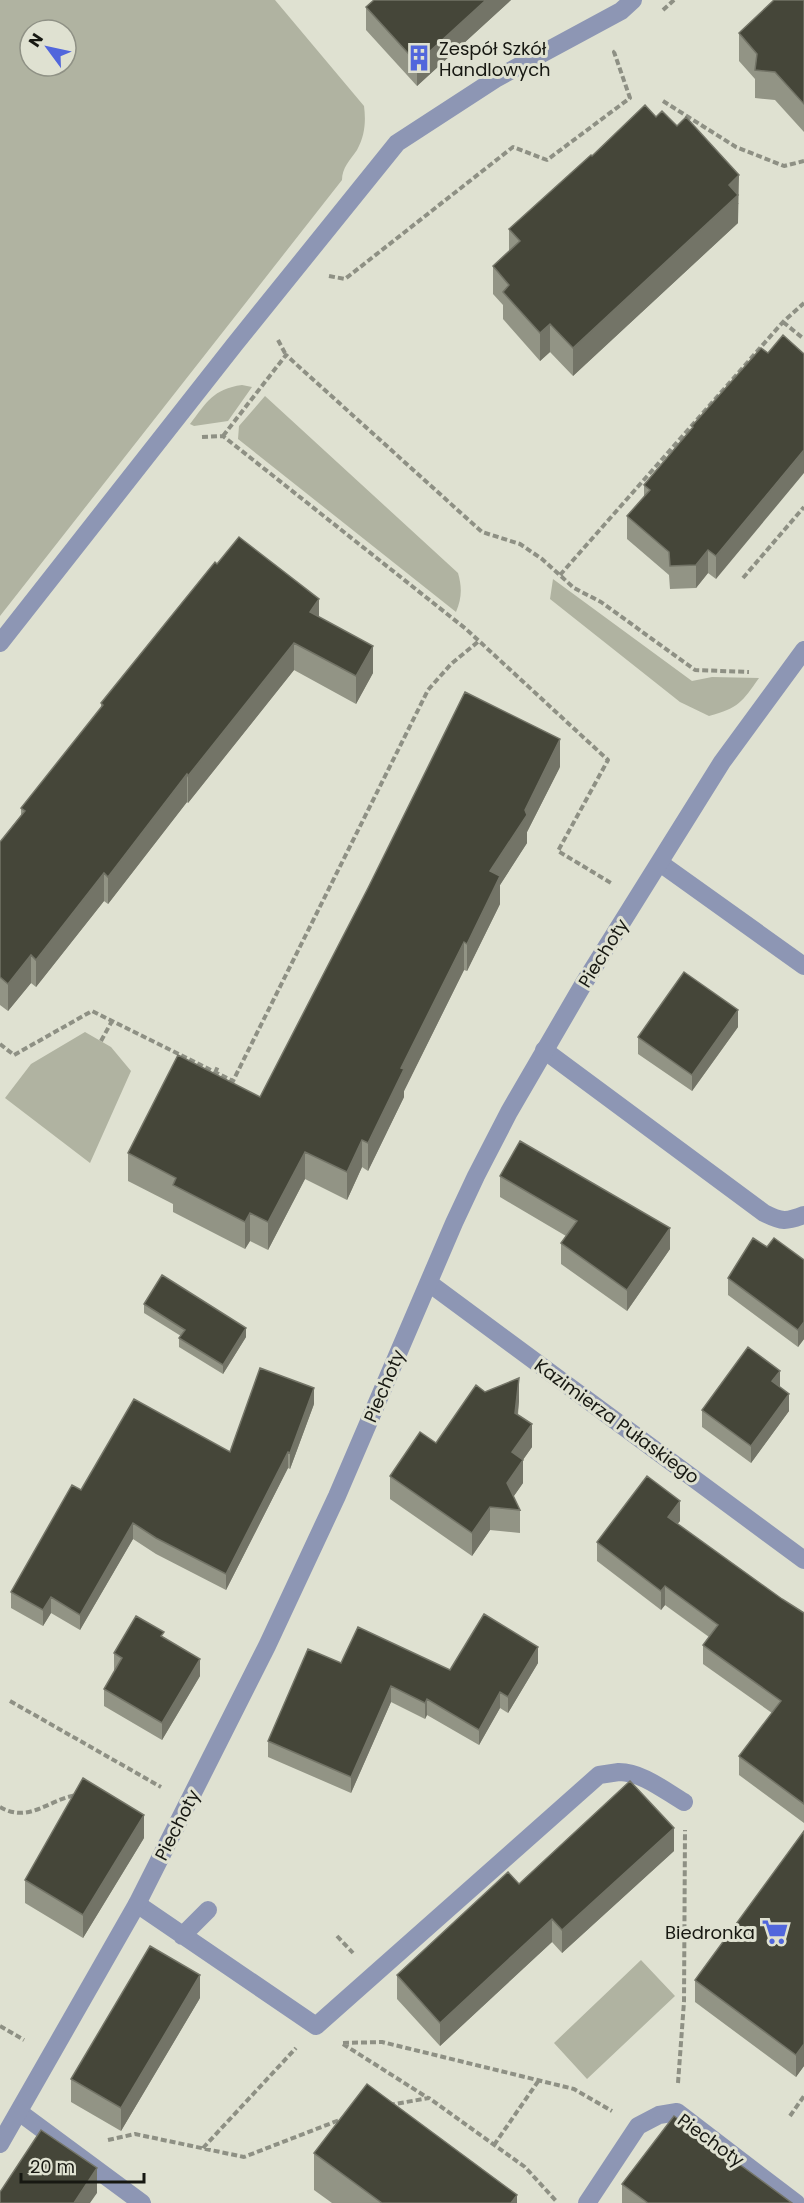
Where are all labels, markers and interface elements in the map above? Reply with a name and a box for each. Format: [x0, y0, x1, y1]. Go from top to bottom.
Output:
north arrow [18, 18, 78, 78]
text: N [23, 29, 49, 51]
place label: Zespół Szkół Handlowych [439, 36, 551, 82]
building icon: Zespół Szkół Handlowych [404, 43, 434, 73]
street label: Piechoty [572, 914, 634, 992]
street label: Piechoty [358, 1346, 410, 1426]
street label: Kazimierza Pułaskiego [529, 1353, 705, 1489]
street label: Piechoty [148, 1785, 206, 1865]
supermarket icon: Biedronka [760, 1917, 790, 1947]
place label: Biedronka [665, 1920, 755, 1945]
street label: Piechoty [673, 2107, 749, 2173]
scale bar [21, 2146, 144, 2184]
text: 20 m [30, 2154, 75, 2179]

